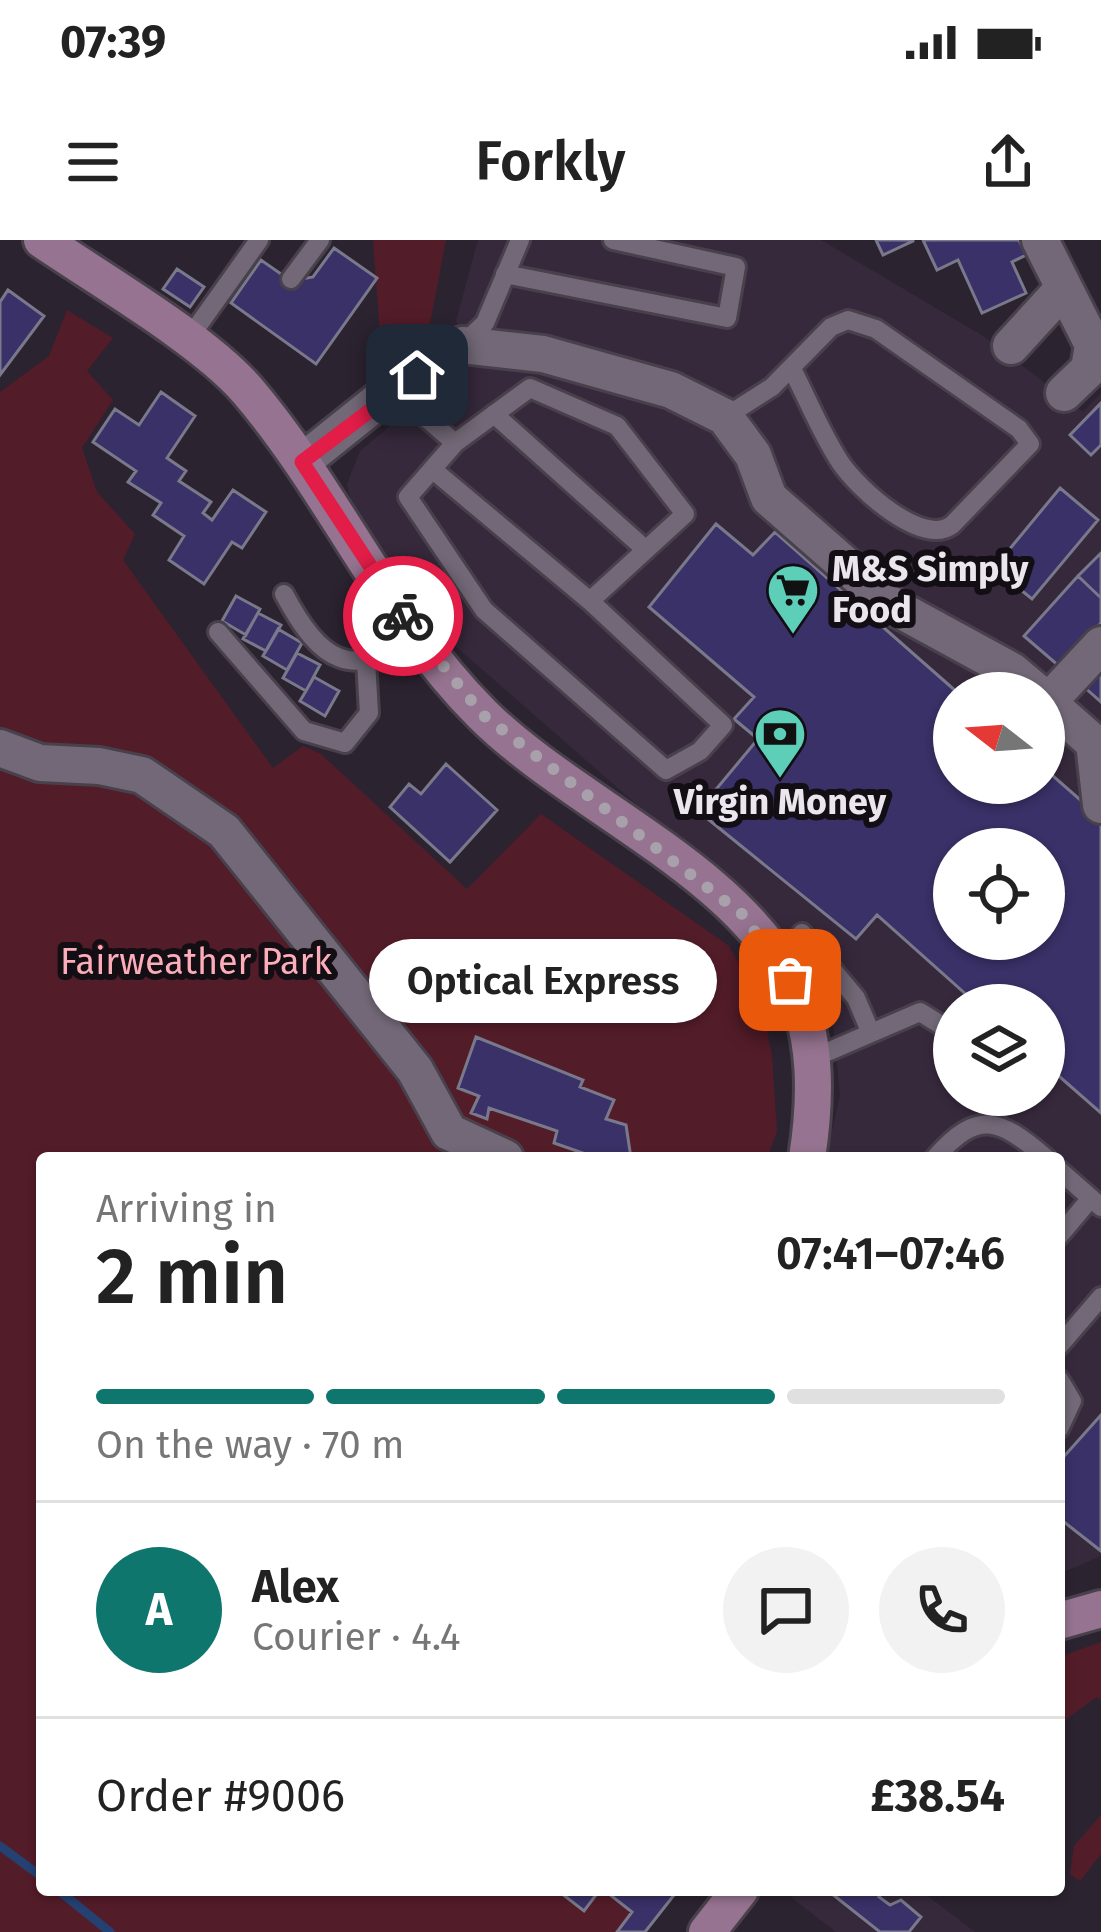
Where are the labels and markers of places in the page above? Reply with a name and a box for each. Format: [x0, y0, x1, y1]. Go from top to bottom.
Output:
pin [366, 324, 468, 426]
place label: M&S Simply Food [832, 547, 1029, 632]
supermarket icon: M&S Simply Food [765, 562, 821, 636]
bank icon: Virgin Money [752, 706, 808, 780]
place label: Virgin Money [673, 780, 886, 824]
pin [739, 929, 841, 1031]
callout: Optical Express [370, 938, 718, 1022]

